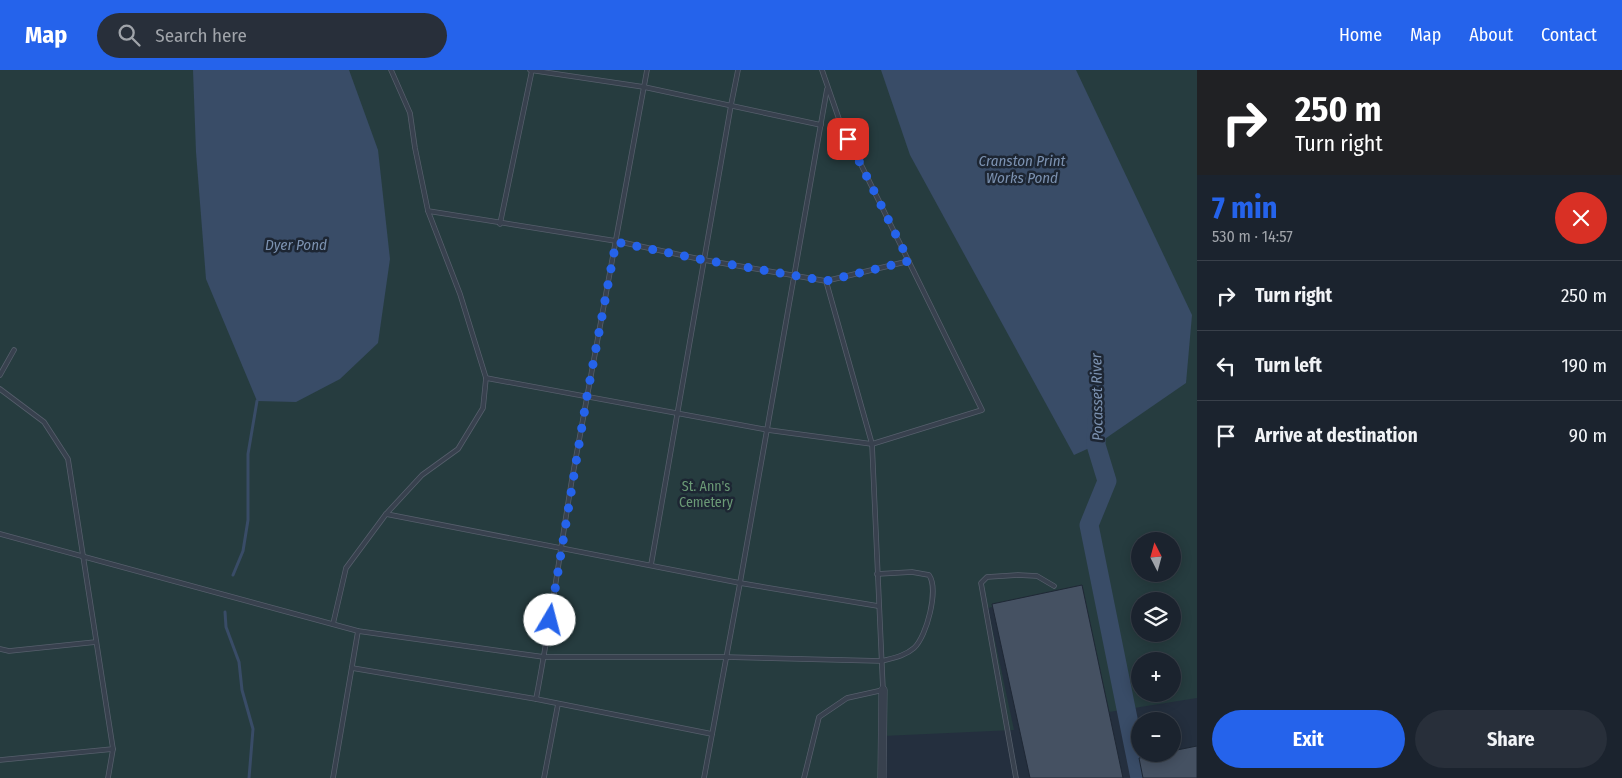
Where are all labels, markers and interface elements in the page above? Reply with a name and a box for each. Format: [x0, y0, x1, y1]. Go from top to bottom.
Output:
search box [97, 13, 447, 58]
text: Map [25, 21, 67, 49]
icon: search [115, 21, 143, 49]
text: Search here [155, 24, 247, 47]
text: Home [1339, 24, 1382, 46]
text: Map [1410, 24, 1441, 46]
text: About [1469, 24, 1513, 46]
text: Contact [1541, 24, 1597, 46]
text: 250 m [1295, 88, 1382, 130]
icon: right [1212, 90, 1277, 155]
pin [827, 118, 869, 160]
icon: arrive [834, 125, 862, 153]
text: Turn right [1295, 130, 1383, 157]
water label: Cranston Print Works Pond [979, 152, 1066, 187]
text: 7 min [1212, 190, 1277, 226]
button: close [1555, 192, 1607, 244]
text: 530 m · 14:57 [1212, 227, 1293, 246]
water label: Dyer Pond [265, 236, 327, 254]
icon: right [1212, 282, 1240, 310]
text: Turn right [1255, 284, 1332, 307]
text: 250 m [1561, 284, 1607, 307]
water label: Pocasset River [1087, 352, 1107, 441]
icon: left [1212, 352, 1240, 380]
text: Turn left [1255, 354, 1322, 377]
text: 190 m [1561, 354, 1607, 377]
icon: arrive [1212, 422, 1240, 450]
text: Arrive at destination [1255, 424, 1418, 447]
text: 90 m [1569, 424, 1607, 447]
park label: St. Ann's Cemetery [679, 478, 734, 511]
north arrow [1131, 532, 1181, 582]
map controls [1131, 532, 1181, 762]
button: layers [1131, 592, 1181, 642]
position arrow [523, 593, 575, 645]
button: + [1131, 652, 1181, 702]
button: Exit [1212, 710, 1405, 768]
button: Share [1415, 710, 1607, 768]
button: − [1131, 712, 1181, 762]

